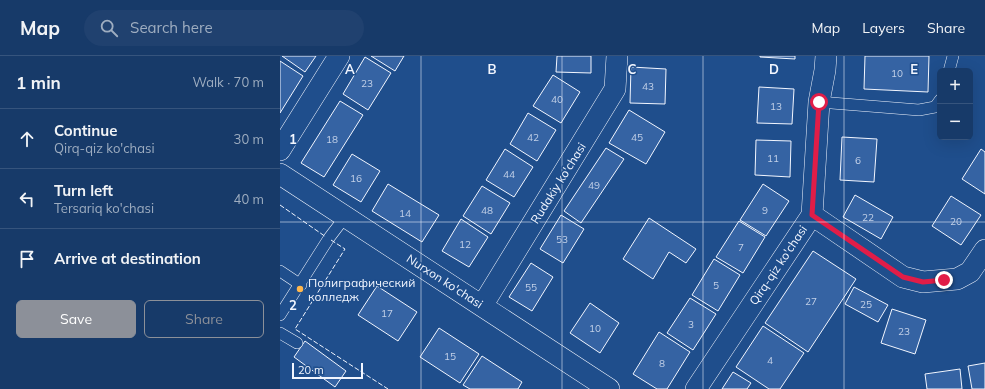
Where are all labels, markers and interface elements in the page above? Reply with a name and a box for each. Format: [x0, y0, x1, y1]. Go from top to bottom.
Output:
search box [84, 10, 364, 46]
text: Map [20, 16, 60, 40]
icon: search [98, 17, 120, 39]
text: Search here [130, 18, 213, 37]
text: Map [811, 19, 840, 37]
text: Layers [862, 19, 905, 37]
text: Share [927, 19, 965, 37]
text: A [345, 61, 355, 77]
text: B [488, 61, 497, 77]
text: C [628, 61, 637, 77]
text: D [769, 61, 779, 77]
text: E [910, 61, 918, 77]
house number: 10 [891, 67, 903, 80]
map controls [937, 68, 973, 140]
button: + [937, 68, 973, 104]
text: 1 min [16, 72, 61, 93]
text: Walk · 70 m [193, 74, 264, 90]
house number: 23 [361, 77, 373, 90]
house number: 43 [642, 80, 654, 93]
house number: 40 [551, 93, 563, 106]
route start [810, 93, 828, 111]
house number: 13 [770, 100, 782, 113]
button: − [937, 104, 973, 140]
text: Continue [54, 121, 117, 140]
icon: ahead [16, 128, 38, 150]
text: 30 m [234, 131, 264, 147]
text: 1 [289, 131, 297, 147]
house number: 42 [527, 131, 539, 144]
house number: 45 [631, 131, 643, 144]
house number: 18 [326, 133, 338, 146]
text: Qirq-qiz ko'chasi [54, 140, 155, 156]
street label: Rudakiy ko'chasi [527, 140, 589, 226]
house number: 11 [767, 152, 779, 165]
house number: 6 [855, 154, 861, 167]
house number: 44 [503, 168, 515, 181]
house number: 16 [350, 172, 362, 185]
house number: 49 [588, 179, 600, 192]
text: Turn left [54, 181, 113, 200]
icon: left [16, 188, 38, 210]
text: 40 m [234, 191, 264, 207]
text: Tersariq ko'chasi [54, 200, 154, 216]
house number: 48 [481, 204, 493, 217]
house number: 9 [762, 204, 768, 217]
house number: 14 [399, 207, 411, 220]
house number: 22 [862, 211, 874, 224]
house number: 20 [950, 215, 962, 228]
street label: Qirq-qiz ko'chasi [746, 222, 810, 308]
house number: 53 [556, 233, 568, 246]
house number: 12 [459, 238, 471, 251]
house number: 7 [738, 241, 744, 254]
icon: arrive [16, 248, 38, 270]
text: Arrive at destination [54, 249, 201, 268]
street label: Nurxon ko'chasi [404, 251, 486, 311]
route end [935, 271, 953, 289]
place label: Полиграфический колледж [308, 275, 415, 304]
house number: 5 [713, 279, 719, 292]
house number: 55 [525, 281, 537, 294]
marker: Полиграфический колледж [295, 284, 305, 294]
house number: 27 [805, 295, 817, 308]
text: 2 [289, 297, 297, 313]
house number: 25 [860, 298, 872, 311]
button: Save [16, 300, 136, 338]
button: Share [144, 300, 264, 338]
house number: 17 [381, 307, 393, 320]
house number: 3 [688, 318, 694, 331]
house number: 10 [589, 322, 601, 335]
house number: 23 [898, 325, 910, 338]
house number: 15 [444, 350, 456, 363]
house number: 4 [767, 354, 773, 367]
house number: 8 [659, 357, 665, 370]
scale bar [292, 361, 363, 380]
text: 20 m [298, 363, 324, 377]

